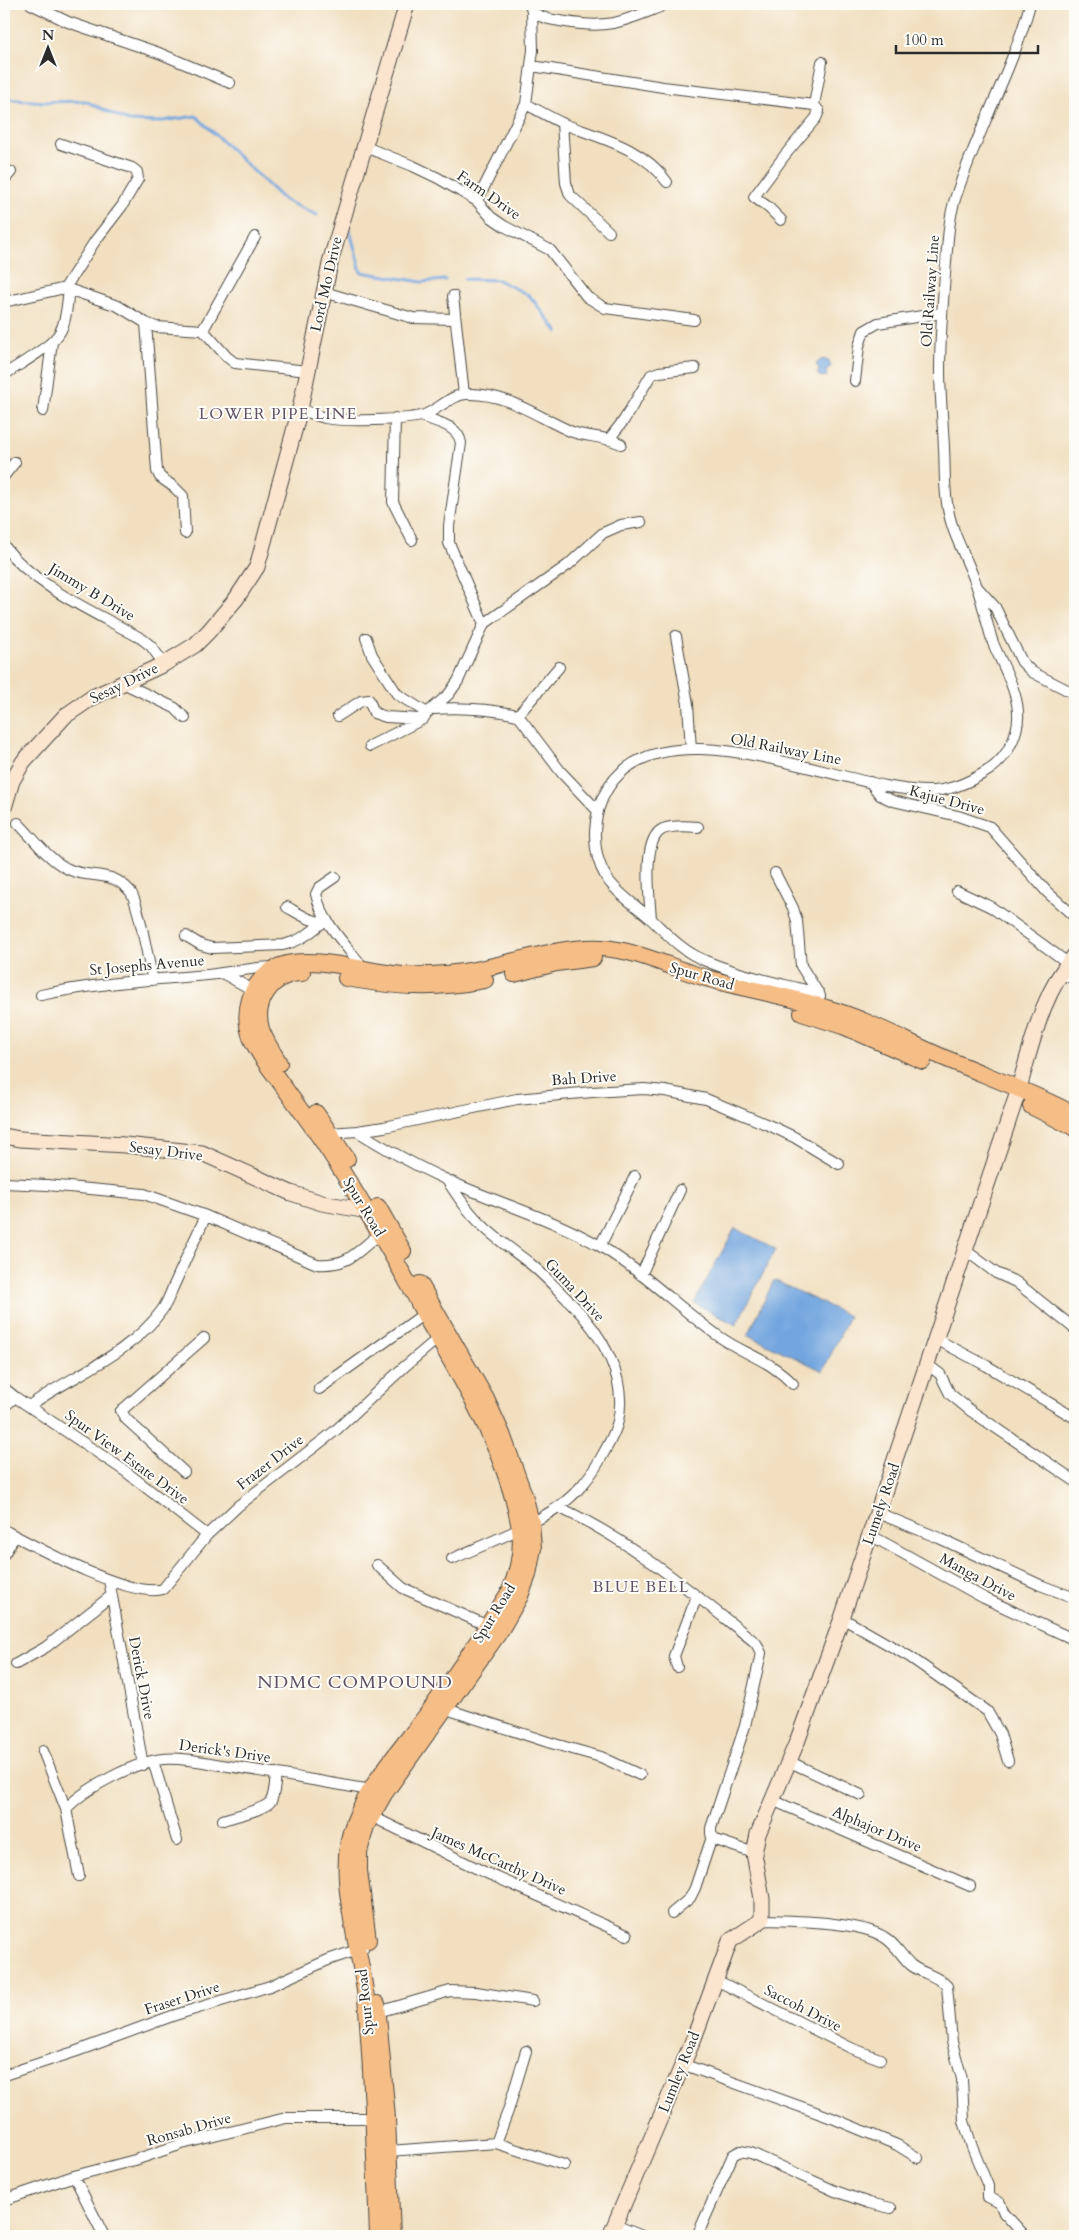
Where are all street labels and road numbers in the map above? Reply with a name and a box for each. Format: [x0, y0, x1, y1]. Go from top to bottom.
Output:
street label: Farm Drive [453, 166, 525, 224]
street label: Lord Mo Drive [305, 234, 347, 334]
street label: Old Railway Line [916, 234, 944, 348]
street label: Jimmy B Drive [44, 557, 139, 626]
street label: Sesay Drive [86, 658, 162, 708]
street label: Old Railway Line [729, 728, 843, 770]
street label: Kajue Drive [907, 780, 987, 820]
street label: St Josephs Avenue [89, 950, 205, 980]
street label: Spur Road [667, 957, 737, 995]
street label: Bah Drive [551, 1066, 617, 1090]
street label: Sesay Drive [128, 1137, 204, 1165]
street label: Spur Road [338, 1173, 390, 1241]
street label: Guma Drive [541, 1254, 610, 1326]
street label: Spur View Estate Drive [61, 1405, 193, 1509]
street label: Frazer Drive [232, 1429, 308, 1494]
street label: Lumely Road [858, 1460, 904, 1548]
street label: Manga Drive [936, 1548, 1020, 1606]
street label: Spur Road [468, 1580, 520, 1646]
street label: Derick Drive [124, 1635, 160, 1721]
street label: Derick's Drive [178, 1735, 272, 1767]
street label: Alphajor Drive [829, 1801, 925, 1857]
street label: James McCarthy Drive [427, 1821, 570, 1900]
street label: Spur Road [352, 1968, 378, 2036]
street label: Fraser Drive [142, 1976, 222, 2020]
street label: Saccoh Drive [761, 1980, 845, 2036]
street label: Lumley Road [654, 2029, 704, 2115]
street label: Ronsab Drive [144, 2107, 234, 2151]

